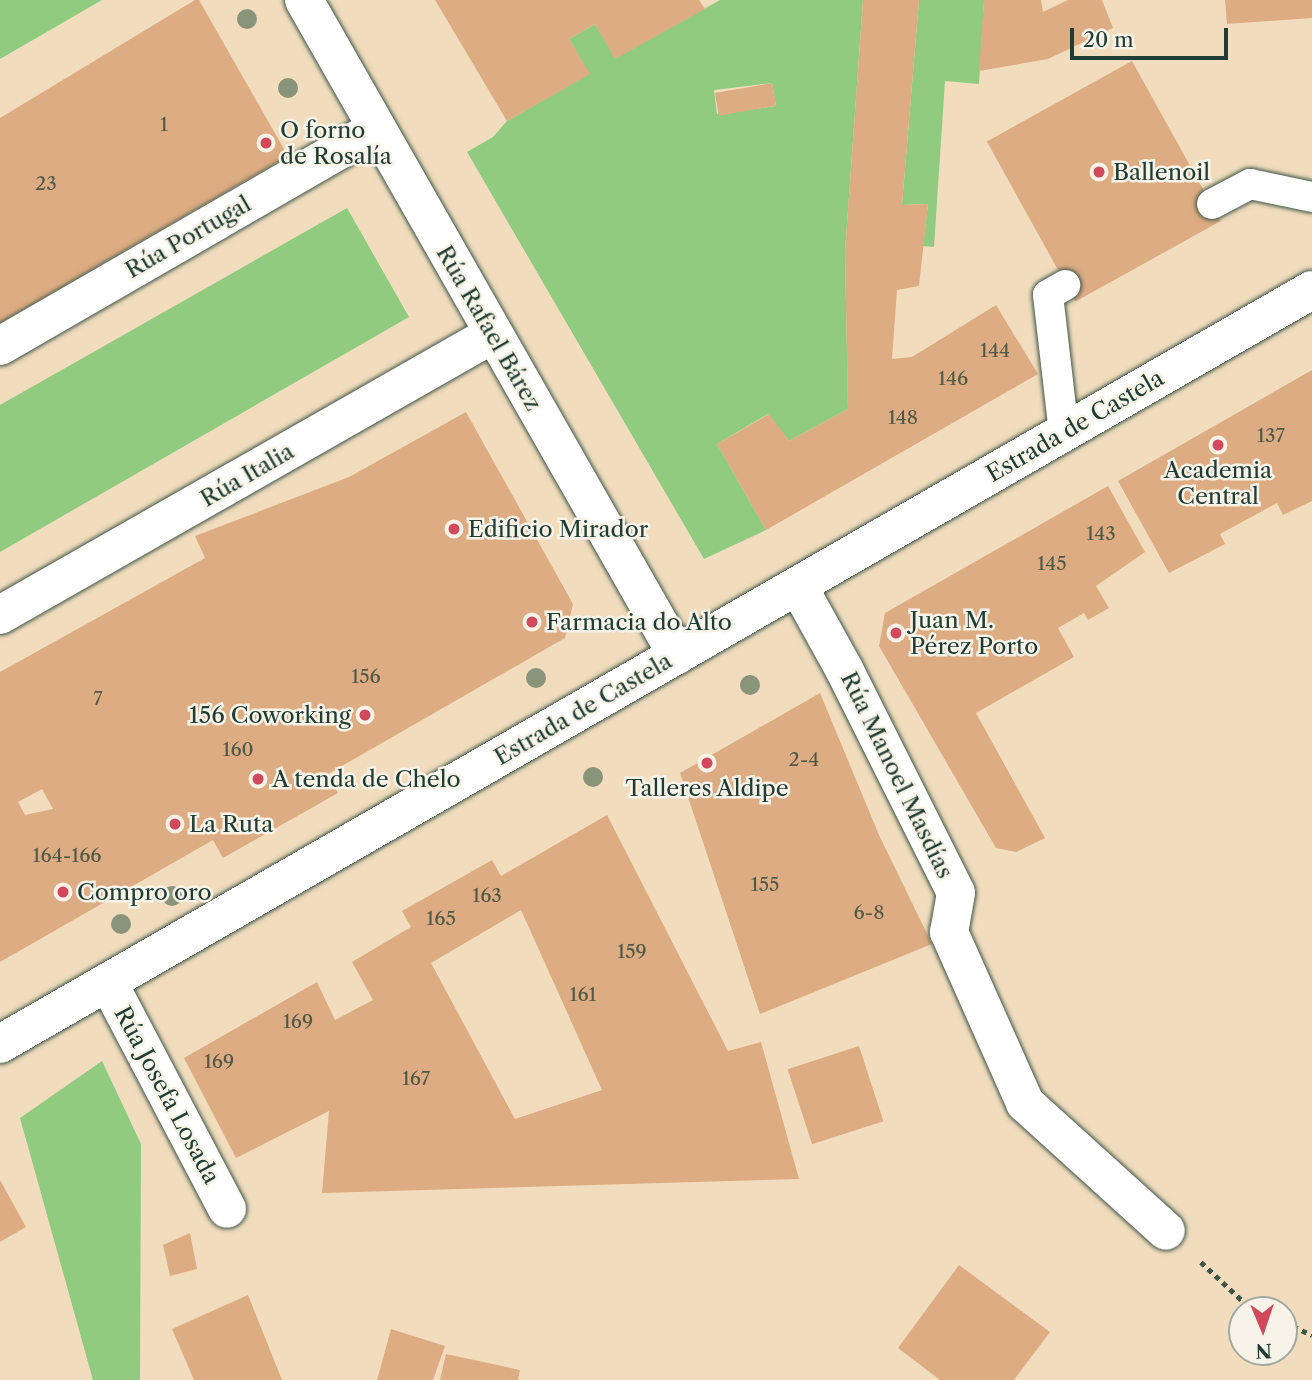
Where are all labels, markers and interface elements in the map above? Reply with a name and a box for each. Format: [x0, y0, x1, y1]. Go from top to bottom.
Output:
scale bar [1074, 14, 1232, 58]
text: 20 m [1083, 27, 1134, 52]
house number: 1 [160, 114, 168, 136]
place label: O forno de Rosalía [280, 116, 392, 170]
marker: O forno de Rosalía [258, 135, 274, 151]
place label: Ballenoil [1113, 158, 1210, 186]
marker: Ballenoil [1091, 164, 1107, 180]
house number: 23 [35, 173, 57, 195]
street label: Rúa Portugal [120, 190, 256, 284]
street label: Rúa Rafael Bárez [430, 240, 548, 416]
house number: 144 [980, 340, 1010, 362]
street label: Estrada de Castela [981, 364, 1169, 488]
house number: 146 [938, 368, 968, 390]
house number: 148 [888, 407, 918, 429]
house number: 137 [1257, 425, 1285, 447]
street label: Rúa Italia [195, 437, 299, 513]
marker: Academia Central [1210, 437, 1226, 453]
place label: Academia Central [1164, 456, 1272, 510]
place label: Edificio Mirador [468, 515, 648, 543]
marker: Edificio Mirador [446, 521, 462, 537]
house number: 143 [1086, 523, 1116, 545]
house number: 145 [1037, 553, 1067, 575]
place label: Juan M. Pérez Porto [910, 606, 1038, 660]
place label: Farmacia do Alto [546, 608, 733, 636]
marker: Farmacia do Alto [524, 614, 540, 630]
marker: Juan M. Pérez Porto [888, 625, 904, 641]
street label: Estrada de Castela [489, 647, 677, 771]
house number: 156 [351, 666, 381, 688]
street label: Rúa Manoel Masdías [835, 667, 959, 883]
house number: 7 [93, 688, 103, 710]
place label: 156 Coworking [189, 701, 351, 729]
marker: 156 Coworking [357, 707, 373, 723]
house number: 160 [222, 739, 254, 761]
house number: 2-4 [789, 749, 819, 771]
marker: Talleres Aldipe [699, 755, 715, 771]
place label: A tenda de Chelo [272, 765, 462, 793]
marker: A tenda de Chelo [250, 771, 266, 787]
place label: Talleres Aldipe [625, 774, 789, 802]
place label: La Ruta [189, 810, 274, 838]
marker: La Ruta [167, 816, 183, 832]
house number: 164-166 [33, 845, 101, 867]
house number: 155 [751, 874, 779, 896]
place label: Compro oro [77, 878, 212, 906]
marker: Compro oro [55, 884, 71, 900]
house number: 163 [472, 885, 502, 907]
house number: 6-8 [853, 902, 885, 924]
house number: 165 [426, 908, 456, 930]
house number: 159 [617, 941, 647, 963]
house number: 161 [569, 984, 597, 1006]
street label: Rúa Josefa Losada [108, 1001, 226, 1189]
house number: 169 [283, 1011, 313, 1033]
house number: 169 [204, 1051, 234, 1073]
house number: 167 [402, 1068, 430, 1090]
north arrow [1228, 1296, 1298, 1366]
text: N [1255, 1339, 1272, 1362]

